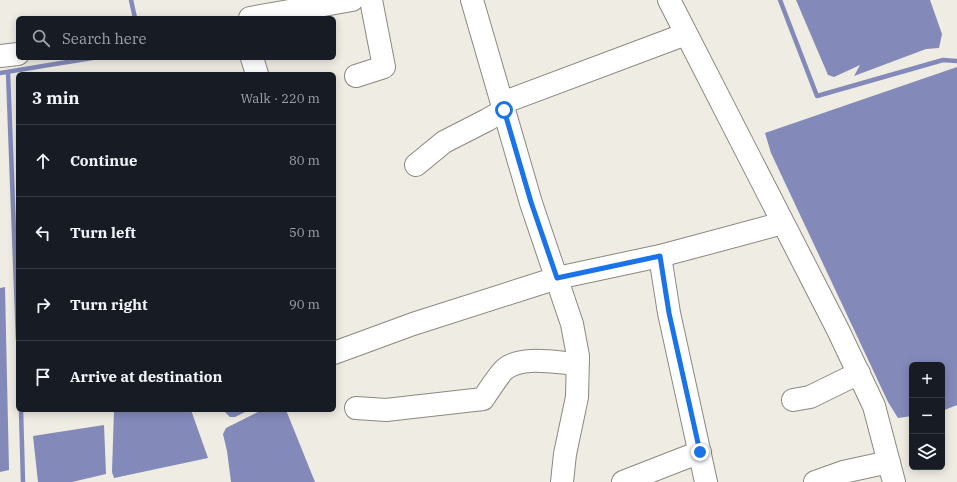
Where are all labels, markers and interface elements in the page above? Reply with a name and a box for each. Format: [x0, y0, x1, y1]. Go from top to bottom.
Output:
search box [16, 16, 336, 60]
icon: search [30, 27, 52, 49]
text: Search here [62, 29, 147, 48]
text: 3 min [32, 87, 80, 109]
text: Walk · 220 m [241, 90, 320, 107]
route start [495, 101, 513, 119]
icon: ahead [32, 150, 54, 172]
text: Continue [70, 151, 137, 170]
text: 80 m [289, 152, 320, 169]
icon: left [32, 222, 54, 244]
text: Turn left [70, 223, 136, 242]
text: 50 m [289, 224, 320, 241]
icon: right [32, 294, 54, 316]
text: Turn right [70, 295, 148, 314]
text: 90 m [289, 296, 320, 313]
map controls [909, 362, 945, 470]
button: + [909, 362, 945, 398]
icon: arrive [32, 366, 54, 388]
text: Arrive at destination [70, 367, 222, 386]
button: − [909, 398, 945, 434]
button: layers [909, 434, 945, 470]
route end [691, 443, 709, 461]

